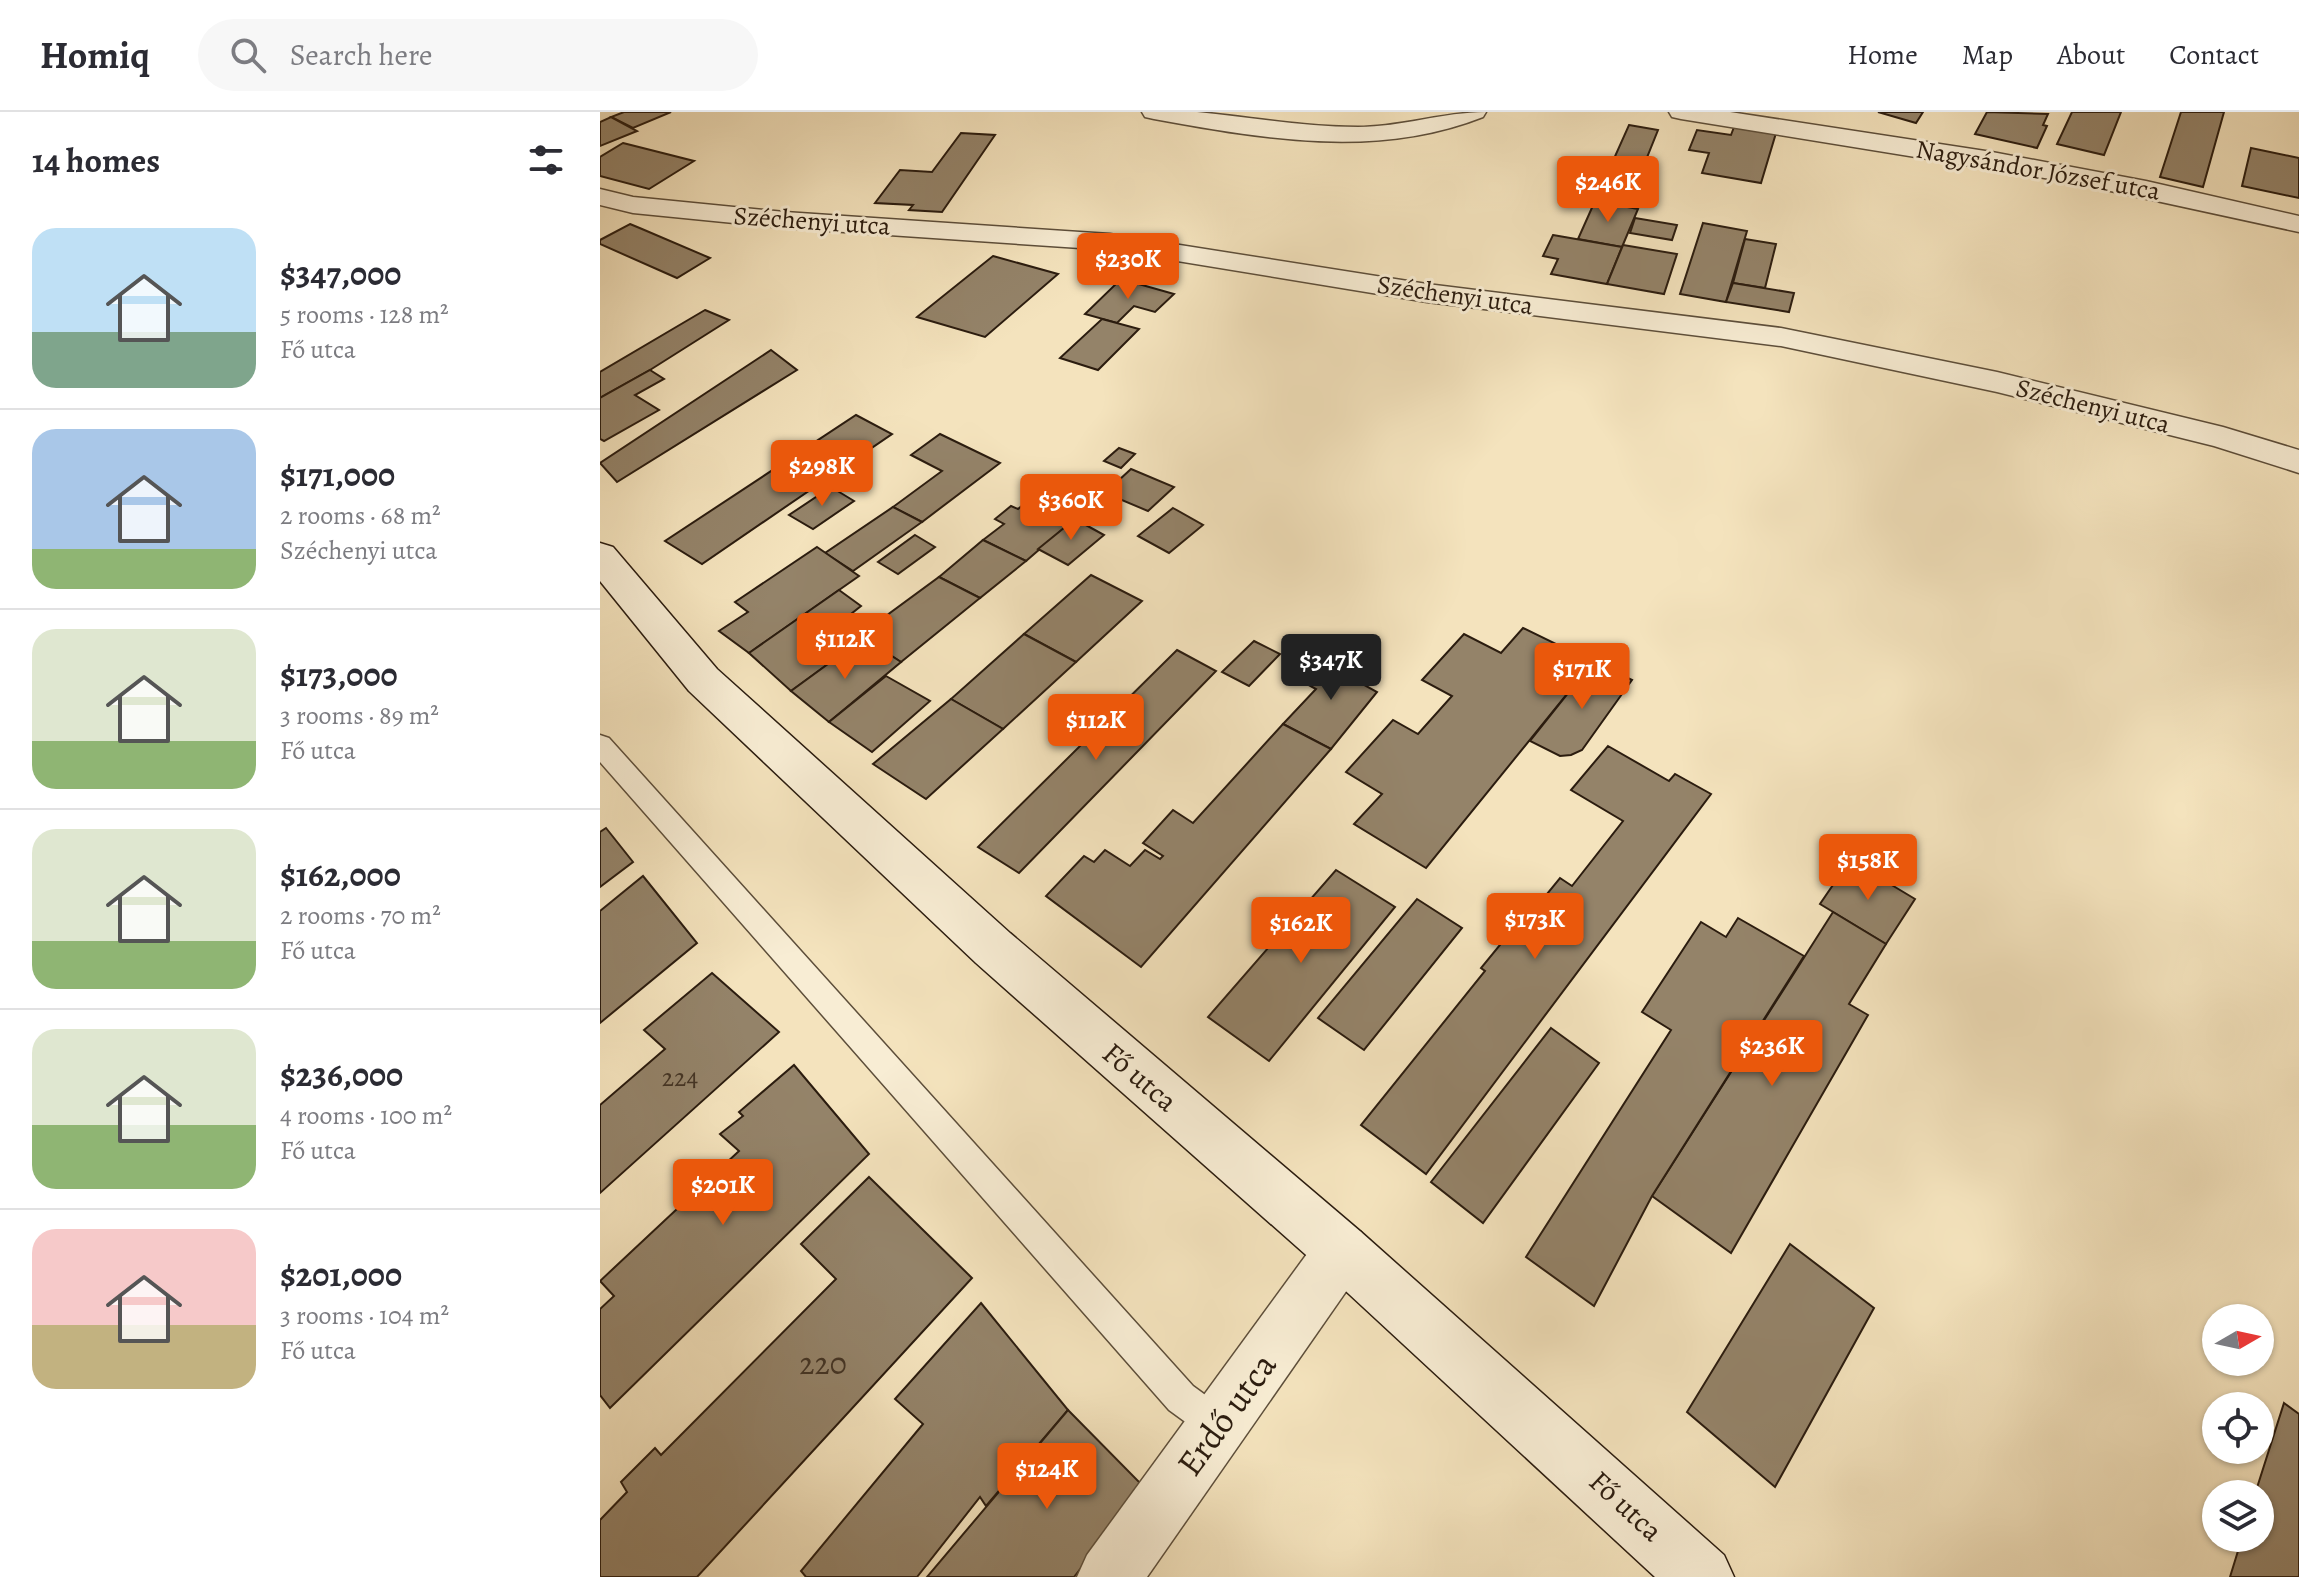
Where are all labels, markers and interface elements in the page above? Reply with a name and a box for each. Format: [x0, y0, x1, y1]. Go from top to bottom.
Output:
search box [198, 19, 758, 91]
text: Homiq [40, 29, 150, 81]
icon: search [226, 33, 270, 77]
text: Search here [290, 35, 433, 75]
text: Home [1847, 36, 1918, 74]
text: Map [1962, 36, 2013, 74]
text: About [2057, 36, 2125, 74]
text: Contact [2169, 36, 2259, 74]
street label: Nagysándor József utca [1913, 131, 2163, 209]
text: 14 homes [32, 137, 160, 184]
icon: filters [524, 138, 568, 182]
pin: $246K [1552, 156, 1664, 224]
text: $246K [1575, 164, 1641, 199]
street label: Széchenyi utca [732, 198, 892, 244]
pin: $230K [1072, 233, 1184, 301]
text: $230K [1095, 241, 1161, 276]
text: $347,000 [280, 250, 401, 297]
icon: home [96, 260, 192, 356]
street label: Széchenyi utca [1375, 267, 1535, 323]
text: 5 rooms · 128 m² [280, 297, 449, 332]
text: Fő utca [280, 332, 356, 367]
street label: Széchenyi utca [2012, 370, 2174, 442]
pin: $298K [766, 440, 878, 508]
text: $298K [789, 448, 855, 483]
text: $171,000 [280, 451, 395, 498]
icon: home [96, 461, 192, 557]
pin: $360K [1015, 474, 1127, 542]
text: $360K [1038, 482, 1104, 517]
text: 2 rooms · 68 m² [280, 498, 441, 533]
text: Széchenyi utca [280, 533, 437, 568]
pin: $112K [789, 613, 901, 681]
text: $112K [815, 621, 875, 656]
pin: $347K [1275, 634, 1387, 702]
text: $347K [1299, 642, 1363, 677]
pin: $171K [1526, 643, 1638, 711]
text: $173,000 [280, 651, 398, 698]
text: $171K [1553, 651, 1611, 686]
icon: home [96, 661, 192, 757]
pin: $112K [1040, 694, 1152, 762]
text: 3 rooms · 89 m² [280, 698, 439, 733]
text: $112K [1066, 702, 1126, 737]
text: Fő utca [280, 733, 356, 768]
pin: $158K [1812, 834, 1924, 902]
text: $158K [1837, 842, 1899, 877]
text: $162,000 [280, 851, 401, 898]
icon: home [96, 861, 192, 957]
pin: $173K [1479, 893, 1591, 961]
pin: $162K [1245, 897, 1357, 965]
text: 2 rooms · 70 m² [280, 898, 441, 933]
text: $173K [1505, 901, 1565, 936]
text: $162K [1269, 905, 1333, 940]
text: Fő utca [280, 933, 356, 968]
pin: $236K [1716, 1020, 1828, 1088]
text: $236K [1739, 1028, 1805, 1063]
street label: Fő utca [1094, 1033, 1186, 1121]
text: $236,000 [280, 1051, 403, 1098]
house number: 224 [662, 1060, 698, 1095]
icon: home [96, 1061, 192, 1157]
text: 4 rooms · 100 m² [280, 1098, 452, 1133]
text: Fő utca [280, 1133, 356, 1168]
pin: $201K [667, 1159, 779, 1227]
text: $201K [691, 1167, 755, 1202]
text: $201,000 [280, 1251, 402, 1298]
icon: home [96, 1261, 192, 1357]
text: 3 rooms · 104 m² [280, 1298, 449, 1333]
north arrow [2202, 1304, 2274, 1376]
map controls [2202, 1304, 2274, 1552]
text: Fő utca [280, 1333, 356, 1368]
house number: 220 [799, 1341, 847, 1385]
street label: Erdő utca [1165, 1342, 1287, 1485]
button: locate [2202, 1392, 2274, 1464]
pin: $124K [991, 1443, 1103, 1511]
text: $124K [1015, 1451, 1079, 1486]
street label: Fő utca [1580, 1462, 1672, 1550]
button: layers [2202, 1480, 2274, 1552]

